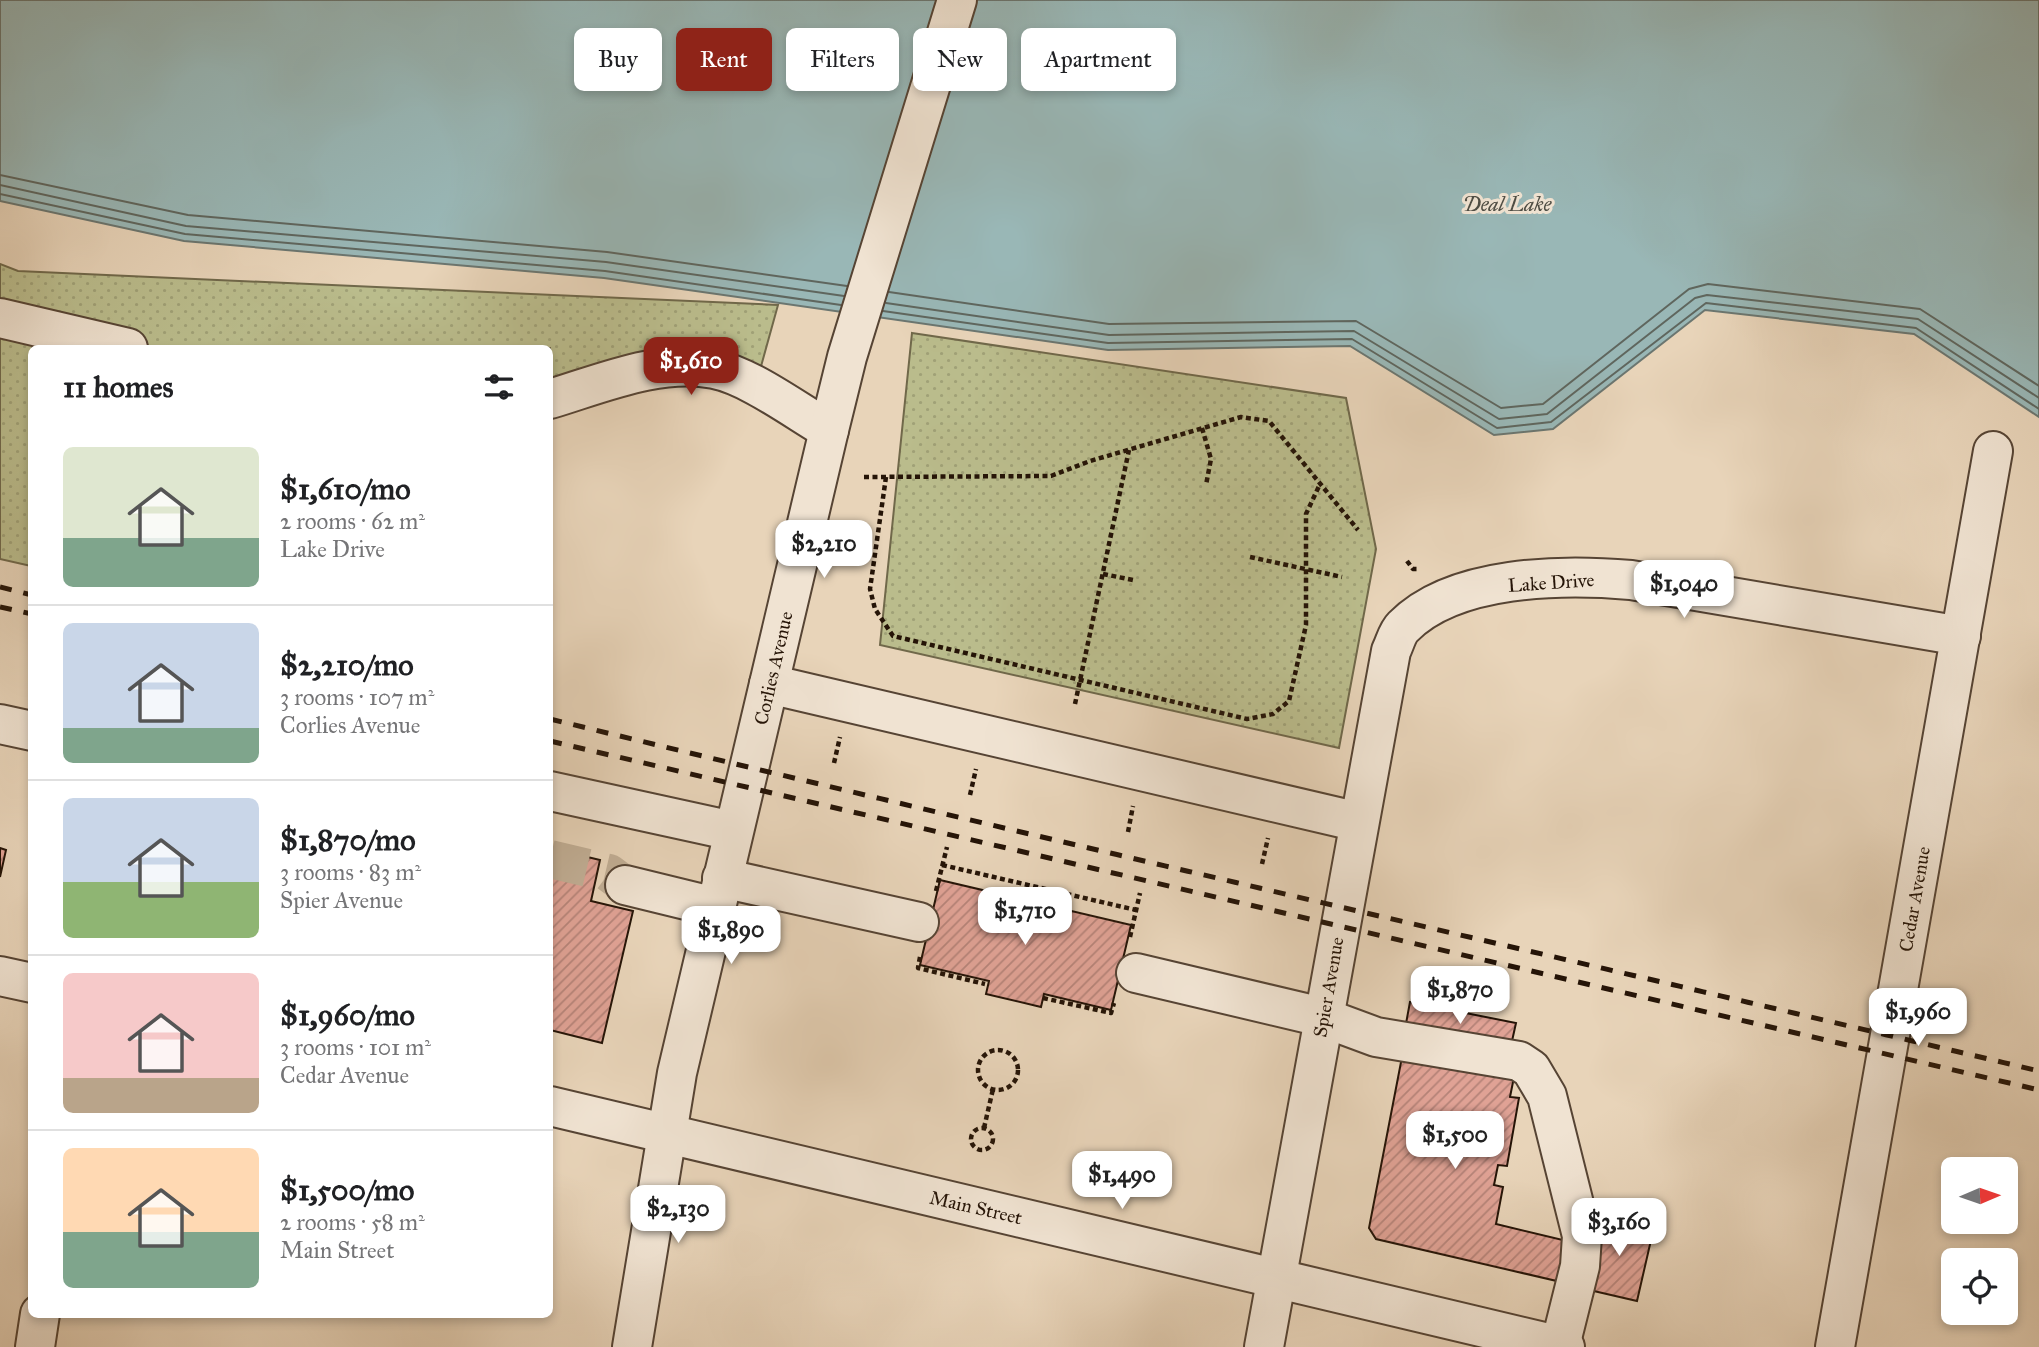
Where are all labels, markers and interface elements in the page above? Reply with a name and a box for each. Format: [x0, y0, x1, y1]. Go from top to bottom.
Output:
chip: Buy [574, 28, 662, 91]
chip: Rent [676, 28, 772, 91]
chip: Filters [786, 28, 899, 91]
chip: New [913, 28, 1007, 91]
chip: Apartment [1021, 28, 1176, 91]
water label: Deal Lake [1463, 191, 1553, 217]
pin: $1,610 [634, 338, 748, 397]
text: $1,610 [660, 346, 722, 374]
icon: filters [480, 368, 518, 406]
text: 11 homes [63, 369, 174, 405]
text: $1,610/mo [280, 471, 411, 507]
icon: home [119, 475, 203, 559]
text: 2 rooms · 62 m² [280, 507, 425, 535]
pin: $2,210 [767, 520, 881, 580]
text: $2,210 [791, 529, 857, 557]
text: Lake Drive [280, 535, 385, 563]
pin: $1,040 [1627, 560, 1741, 620]
street label: Lake Drive [1507, 568, 1595, 597]
text: $1,040 [1650, 569, 1718, 597]
street label: Corlies Avenue [749, 609, 798, 727]
text: $2,210/mo [280, 647, 414, 683]
icon: home [119, 651, 203, 735]
text: 3 rooms · 107 m² [280, 683, 434, 711]
text: Corlies Avenue [280, 711, 420, 739]
text: $1,870/mo [280, 822, 416, 858]
icon: home [119, 826, 203, 910]
street label: Cedar Avenue [1894, 844, 1935, 954]
text: 3 rooms · 83 m² [280, 858, 421, 886]
text: Spier Avenue [280, 886, 403, 914]
pin: $1,710 [968, 888, 1082, 947]
text: $1,710 [994, 896, 1056, 924]
pin: $1,890 [674, 906, 788, 966]
text: $1,890 [698, 915, 764, 943]
street label: Spier Avenue [1308, 935, 1349, 1039]
pin: $1,870 [1403, 967, 1517, 1026]
text: $1,870 [1427, 975, 1493, 1003]
pin: $1,960 [1861, 988, 1975, 1048]
text: $1,960/mo [280, 997, 415, 1033]
text: $1,960 [1885, 997, 1951, 1025]
icon: home [119, 1001, 203, 1085]
text: 3 rooms · 101 m² [280, 1033, 431, 1061]
text: Cedar Avenue [280, 1061, 409, 1089]
pin: $1,500 [1398, 1112, 1512, 1171]
text: $1,500 [1422, 1120, 1488, 1148]
pin: $1,490 [1065, 1152, 1179, 1211]
north arrow [1941, 1157, 2018, 1234]
map controls [1941, 1157, 2018, 1325]
text: $1,490 [1088, 1160, 1156, 1188]
text: $1,500/mo [280, 1172, 414, 1208]
icon: home [119, 1176, 203, 1260]
pin: $2,130 [621, 1186, 735, 1245]
street label: Main Street [927, 1186, 1025, 1229]
text: $2,130 [646, 1194, 710, 1222]
pin: $3,160 [1562, 1198, 1676, 1258]
text: $3,160 [1587, 1207, 1651, 1235]
text: 2 rooms · 58 m² [280, 1208, 425, 1236]
text: Main Street [280, 1236, 394, 1264]
button: locate [1941, 1248, 2018, 1325]

